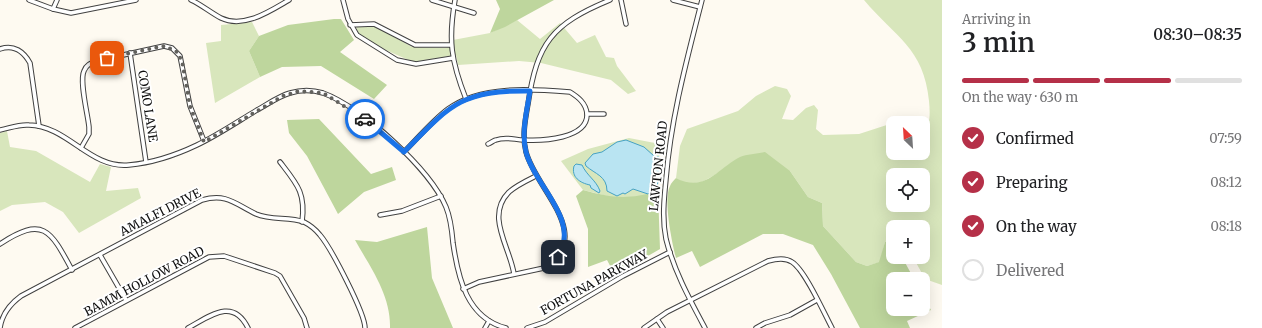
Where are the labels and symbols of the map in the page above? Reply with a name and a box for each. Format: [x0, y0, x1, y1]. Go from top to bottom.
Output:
pin [90, 41, 124, 75]
street label: COMO LANE [135, 69, 161, 143]
courier [345, 99, 385, 139]
north arrow [886, 116, 930, 160]
street label: LAWTON ROAD [646, 120, 670, 212]
street label: AMALFI DRIVE [116, 185, 203, 239]
pin [541, 240, 575, 274]
street label: BAMM HOLLOW ROAD [81, 243, 207, 319]
street label: FORTUNA PARKWAY [538, 246, 651, 318]

